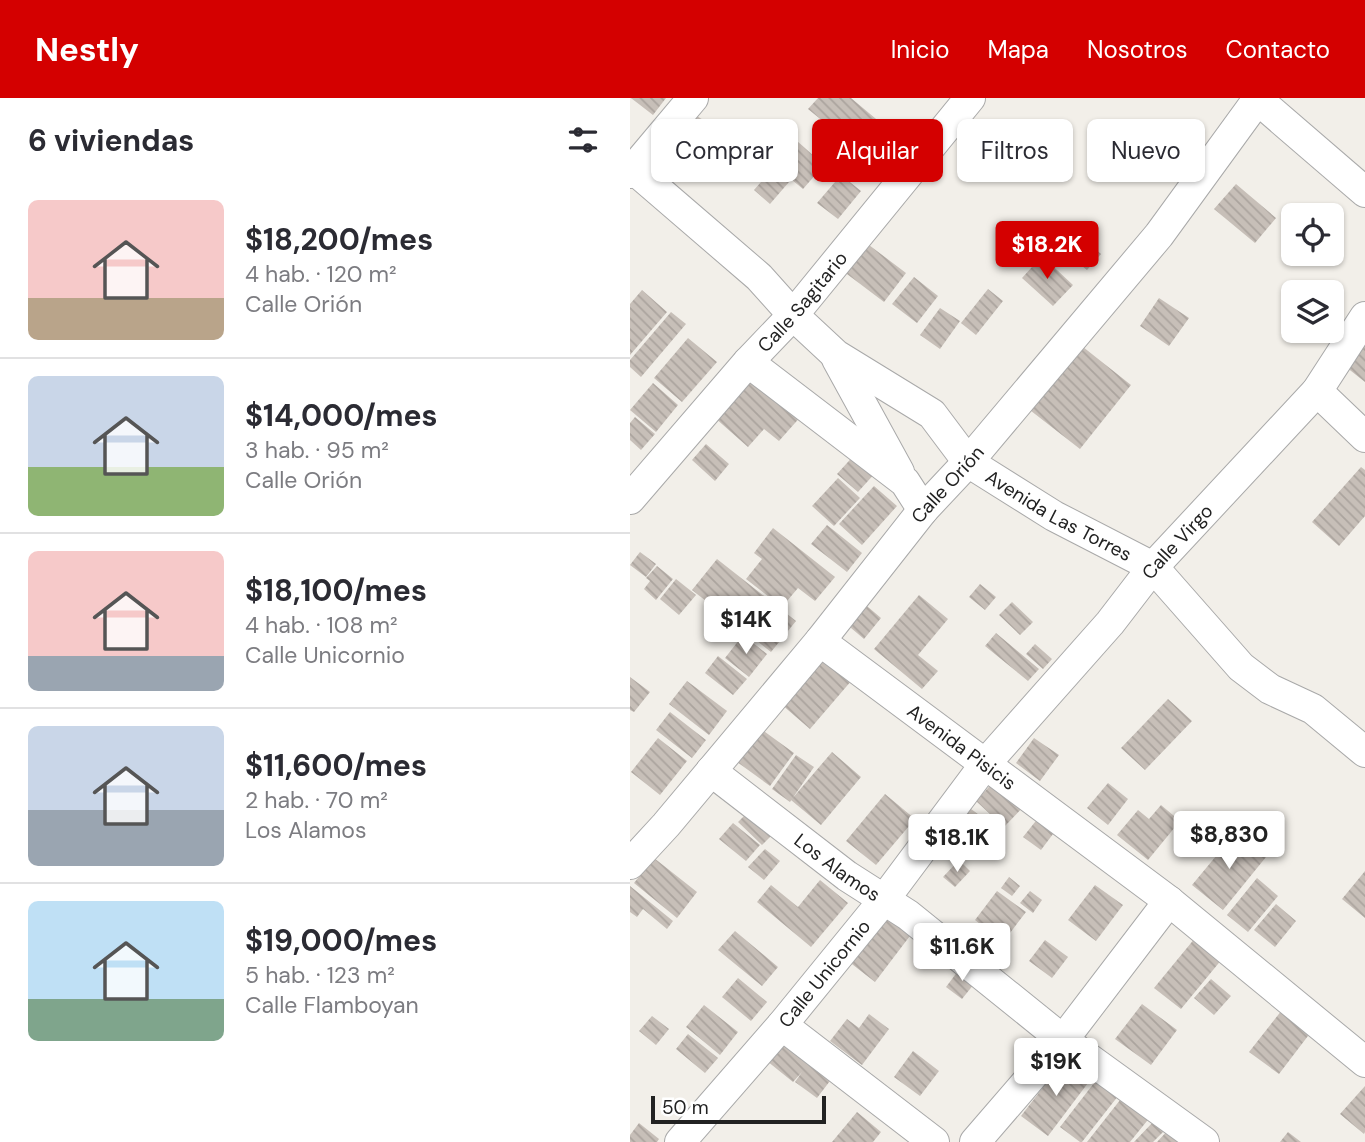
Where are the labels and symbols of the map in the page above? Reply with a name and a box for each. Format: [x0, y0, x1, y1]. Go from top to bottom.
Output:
pin: $18.2K [990, 222, 1104, 281]
street label: Calle Sagitario [752, 246, 853, 357]
street label: Calle Orión [905, 440, 989, 528]
street label: Avenida Las Torres [981, 464, 1136, 566]
street label: Calle Virgo [1136, 498, 1218, 584]
pin: $14K [705, 596, 787, 656]
street label: Avenida Pisicis [903, 698, 1021, 795]
pin: $8,830 [1172, 812, 1286, 871]
pin: $18.1K [900, 814, 1014, 874]
street label: Los Alamos [789, 828, 885, 907]
street label: Calle Unicornio [773, 914, 876, 1032]
pin: $11.6K [905, 924, 1019, 983]
pin: $19K [1015, 1038, 1097, 1098]
scale bar [651, 1093, 826, 1125]

